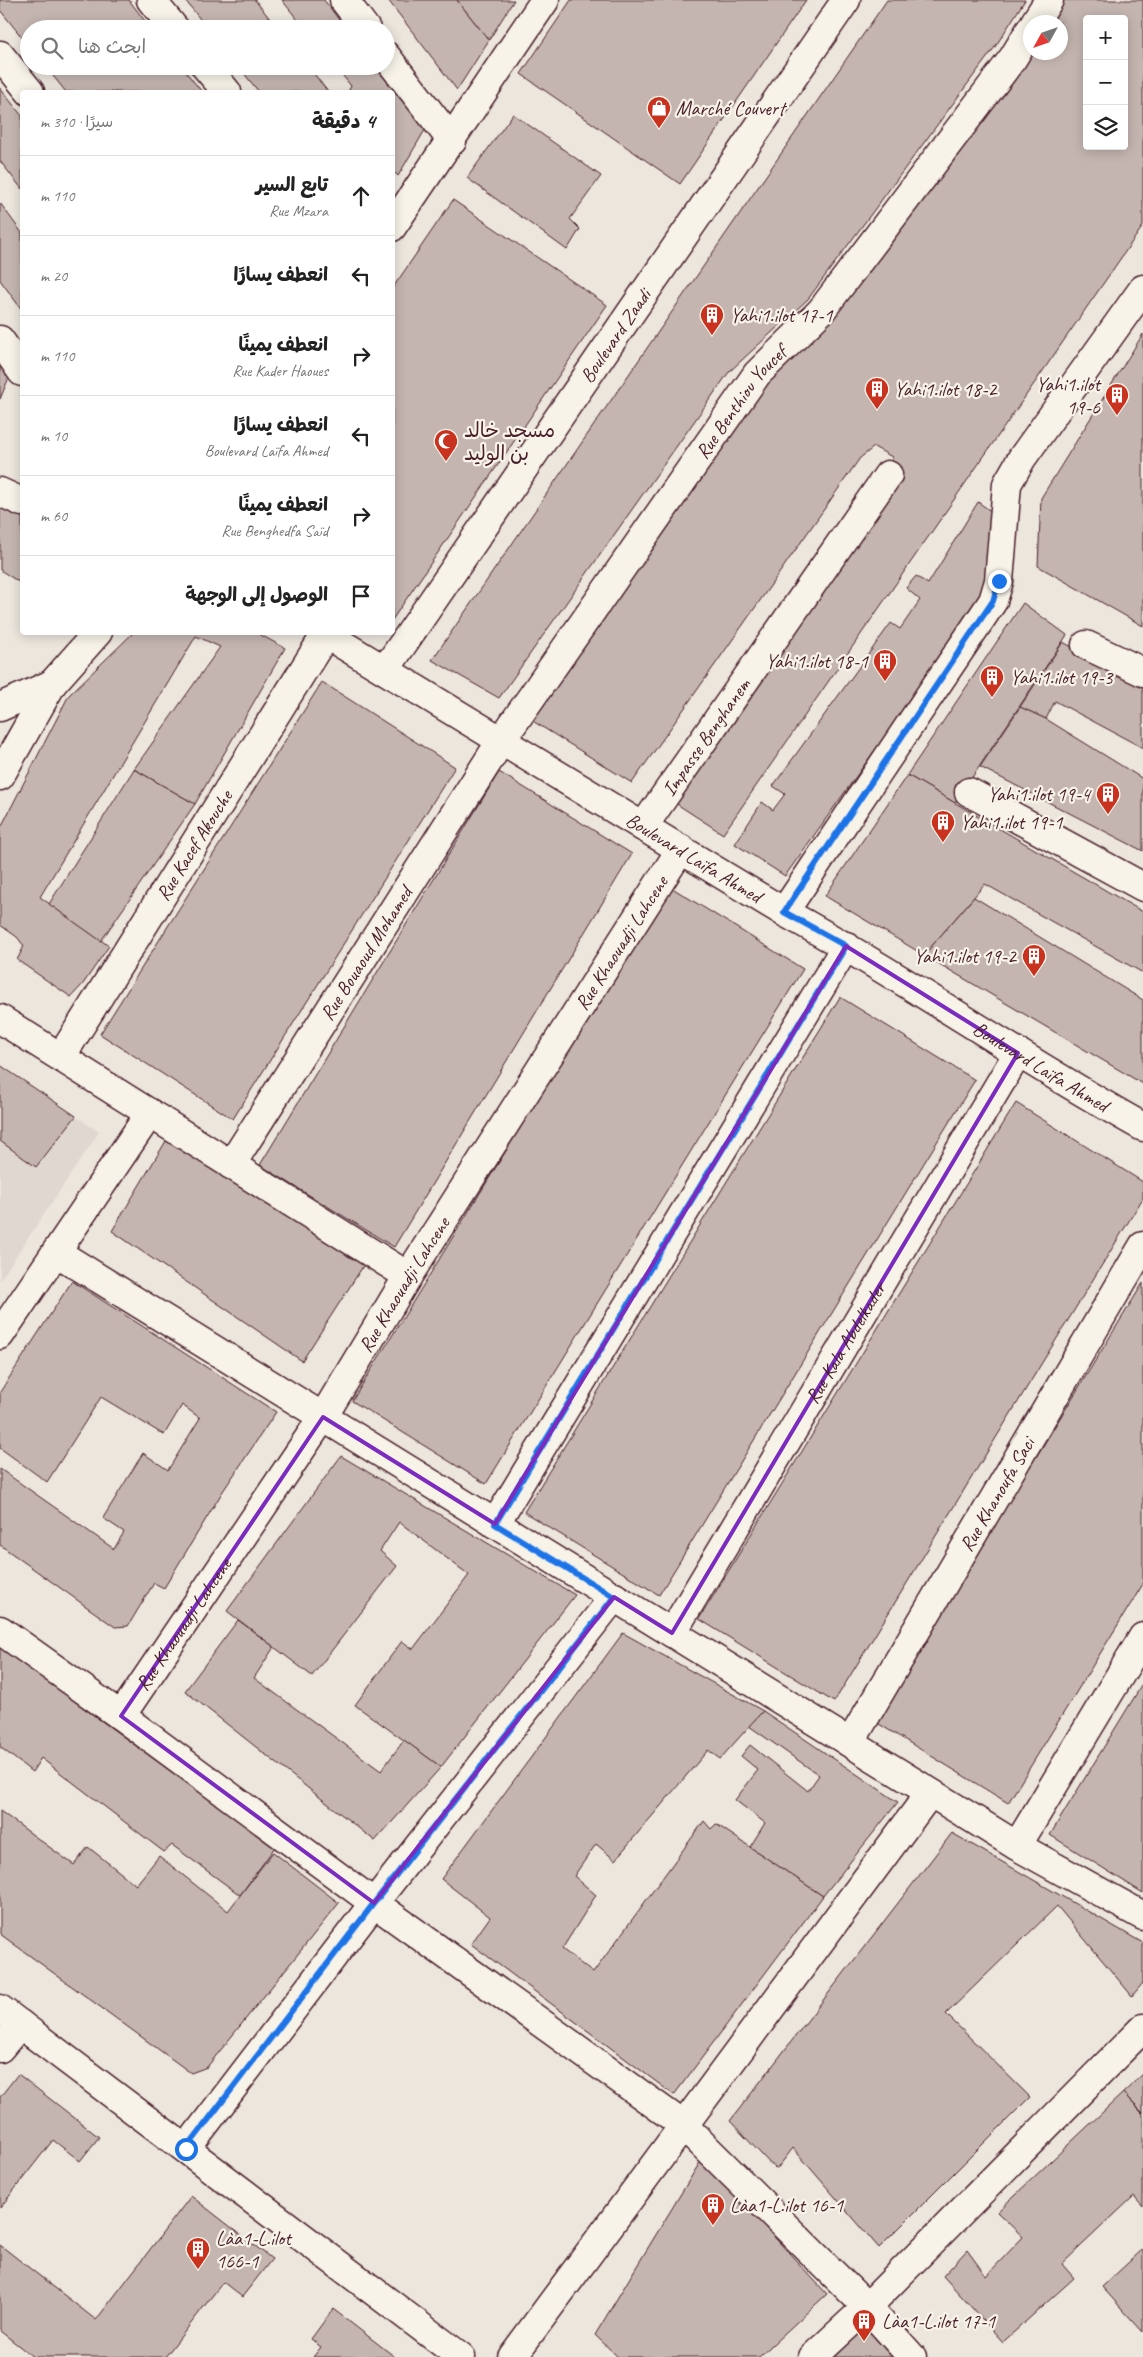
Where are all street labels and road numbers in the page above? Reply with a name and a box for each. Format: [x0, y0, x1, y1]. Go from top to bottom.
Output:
street label: Boulevard Zaadi [574, 282, 657, 387]
street label: Rue Benthiou Youcef [689, 337, 794, 463]
street label: Impasse Benghanem [656, 672, 756, 801]
street label: Rue Kacef Akouche [150, 784, 238, 905]
street label: Boulevard Laïfa Ahmed [622, 807, 769, 910]
street label: Rue Khaouadji Lahcene [569, 870, 674, 1015]
street label: Rue Bouaoud Mohamed [314, 879, 419, 1025]
street label: Boulevard Laïfa Ahmed [968, 1016, 1116, 1119]
street label: Rue Khaouadji Lahcene [353, 1211, 456, 1357]
street label: Rue Kala Abdelkader [799, 1276, 892, 1408]
street label: Rue Khanoufa Saci [954, 1431, 1041, 1555]
street label: Rue Khaouadji Lahcene [130, 1552, 238, 1695]

